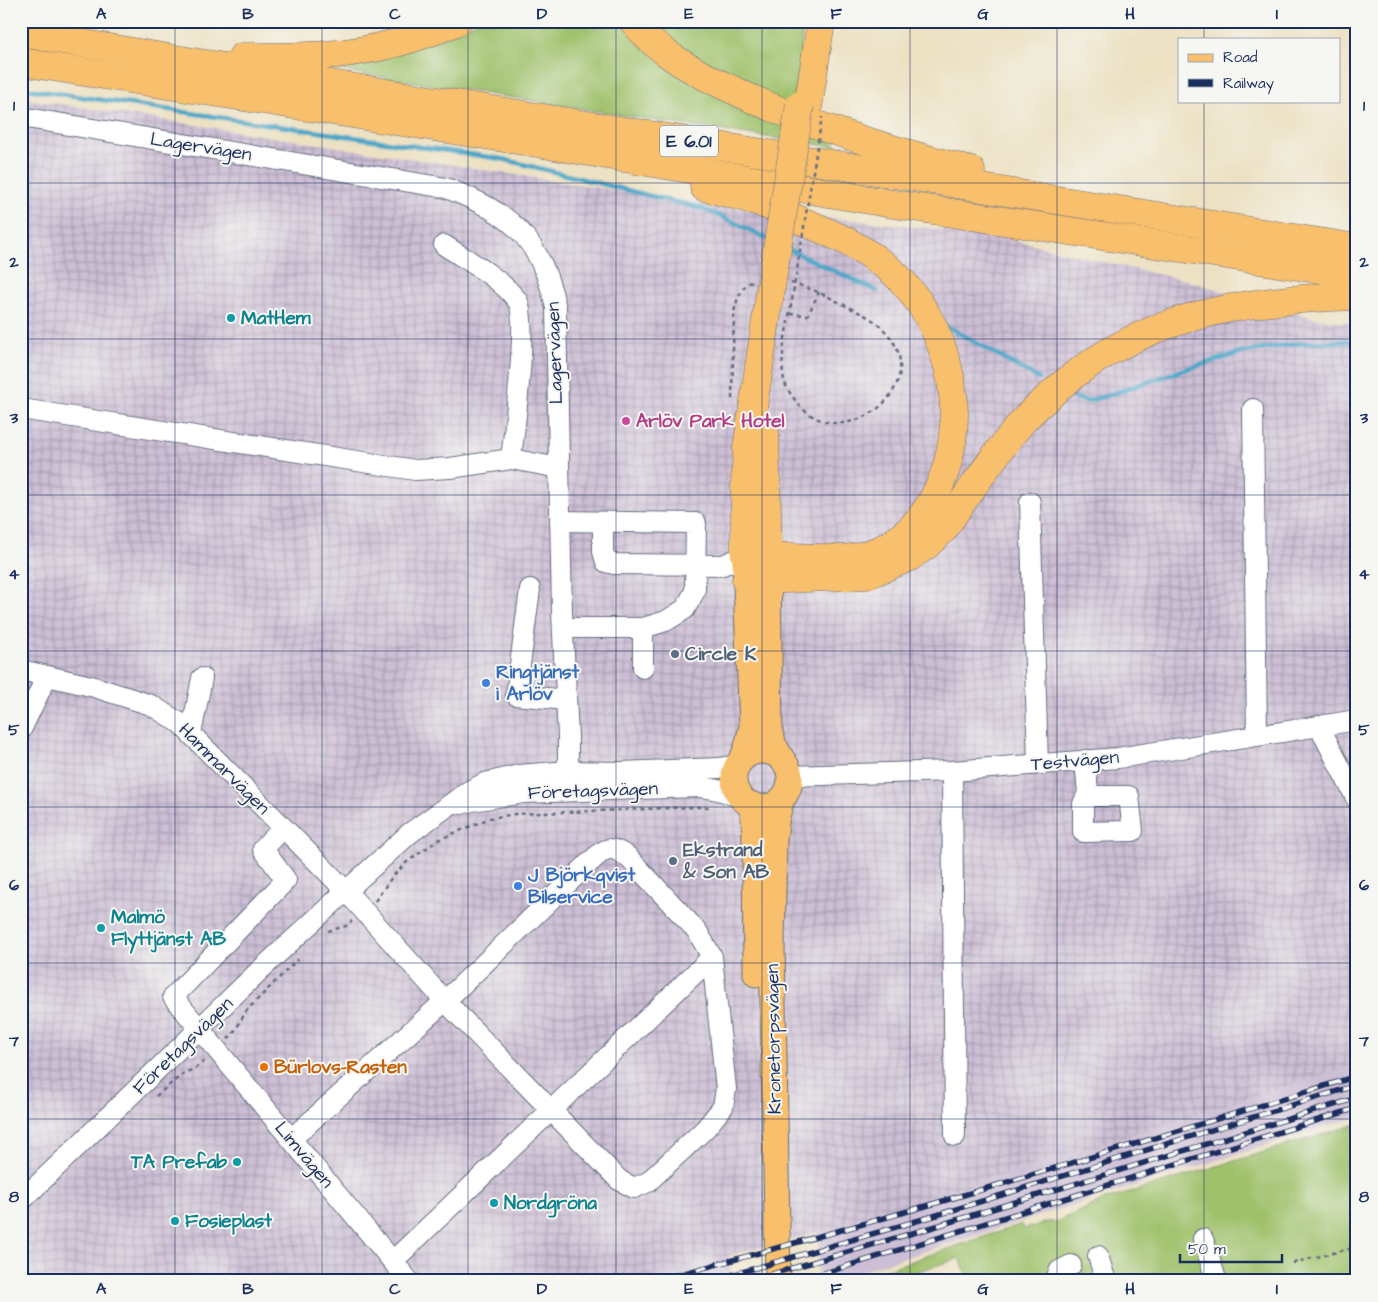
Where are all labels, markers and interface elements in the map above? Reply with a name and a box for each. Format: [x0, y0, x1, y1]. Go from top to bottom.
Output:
text: A [96, 3, 107, 25]
text: B [242, 3, 254, 25]
text: C [389, 3, 401, 25]
text: D [537, 3, 548, 25]
text: E [684, 3, 694, 25]
text: F [830, 3, 842, 25]
text: G [977, 3, 989, 25]
text: H [1125, 3, 1135, 25]
text: I [1276, 3, 1278, 25]
legend [1178, 38, 1340, 102]
text: Road [1223, 47, 1258, 68]
text: Railway [1223, 73, 1274, 95]
text: 1 [13, 95, 16, 117]
text: 1 [1363, 95, 1366, 117]
road number: E 6.01 [660, 125, 718, 156]
street label: Lagervägen [148, 126, 254, 169]
text: 2 [8, 251, 19, 273]
text: 2 [1358, 251, 1369, 273]
street label: Lagervägen [540, 301, 571, 405]
place label: MatHem [241, 305, 312, 332]
marker: MatHem [225, 312, 237, 324]
text: 3 [9, 407, 19, 429]
text: 3 [1359, 407, 1369, 429]
place label: Arlöv Park Hotel [636, 408, 784, 435]
marker: Arlöv Park Hotel [620, 415, 632, 427]
text: 4 [9, 563, 20, 585]
text: 4 [1359, 563, 1370, 585]
place label: Circle K [685, 641, 757, 668]
marker: Circle K [669, 648, 681, 660]
place label: Ringtjänst i Arlöv [496, 659, 579, 708]
marker: Ringtjänst i Arlöv [480, 677, 492, 689]
street label: Hammarvägen [171, 717, 276, 822]
text: 5 [8, 719, 20, 741]
text: 5 [1358, 719, 1370, 741]
street label: Testvägen [1030, 744, 1120, 779]
street label: Företagsvägen [527, 775, 659, 808]
place label: Ekstrand & Son AB [682, 837, 770, 886]
marker: Ekstrand & Son AB [667, 855, 679, 867]
place label: J Björkqvist Bilservice [527, 862, 635, 911]
text: 6 [9, 874, 19, 896]
text: 6 [1359, 874, 1369, 896]
marker: J Björkqvist Bilservice [512, 880, 524, 892]
place label: Malmö Flyttjänst AB [111, 904, 226, 954]
marker: Malmö Flyttjänst AB [95, 922, 107, 934]
street label: Kronetorpsvägen [759, 964, 790, 1114]
street label: Företagsvägen [127, 991, 240, 1102]
text: 7 [8, 1030, 19, 1052]
text: 7 [1358, 1030, 1369, 1052]
place label: Bürlovs-Rasten [274, 1054, 407, 1081]
marker: Bürlovs-Rasten [258, 1061, 270, 1073]
street label: Limvägen [267, 1116, 340, 1195]
place label: TA Prefab [130, 1149, 227, 1176]
marker: TA Prefab [231, 1156, 243, 1168]
text: 8 [9, 1186, 20, 1208]
text: 8 [1359, 1186, 1370, 1208]
place label: Nordgröna [504, 1190, 597, 1218]
marker: Nordgröna [488, 1197, 500, 1209]
place label: Fosieplast [185, 1208, 272, 1235]
marker: Fosieplast [169, 1215, 181, 1227]
scale bar [1180, 1232, 1283, 1264]
text: 50 m [1188, 1239, 1226, 1260]
text: A [96, 1278, 107, 1300]
text: B [242, 1278, 254, 1300]
text: C [389, 1278, 401, 1300]
text: D [537, 1278, 548, 1300]
text: E [684, 1278, 694, 1300]
text: F [830, 1278, 842, 1300]
text: G [977, 1278, 989, 1300]
text: H [1125, 1278, 1135, 1300]
text: I [1276, 1278, 1278, 1300]

